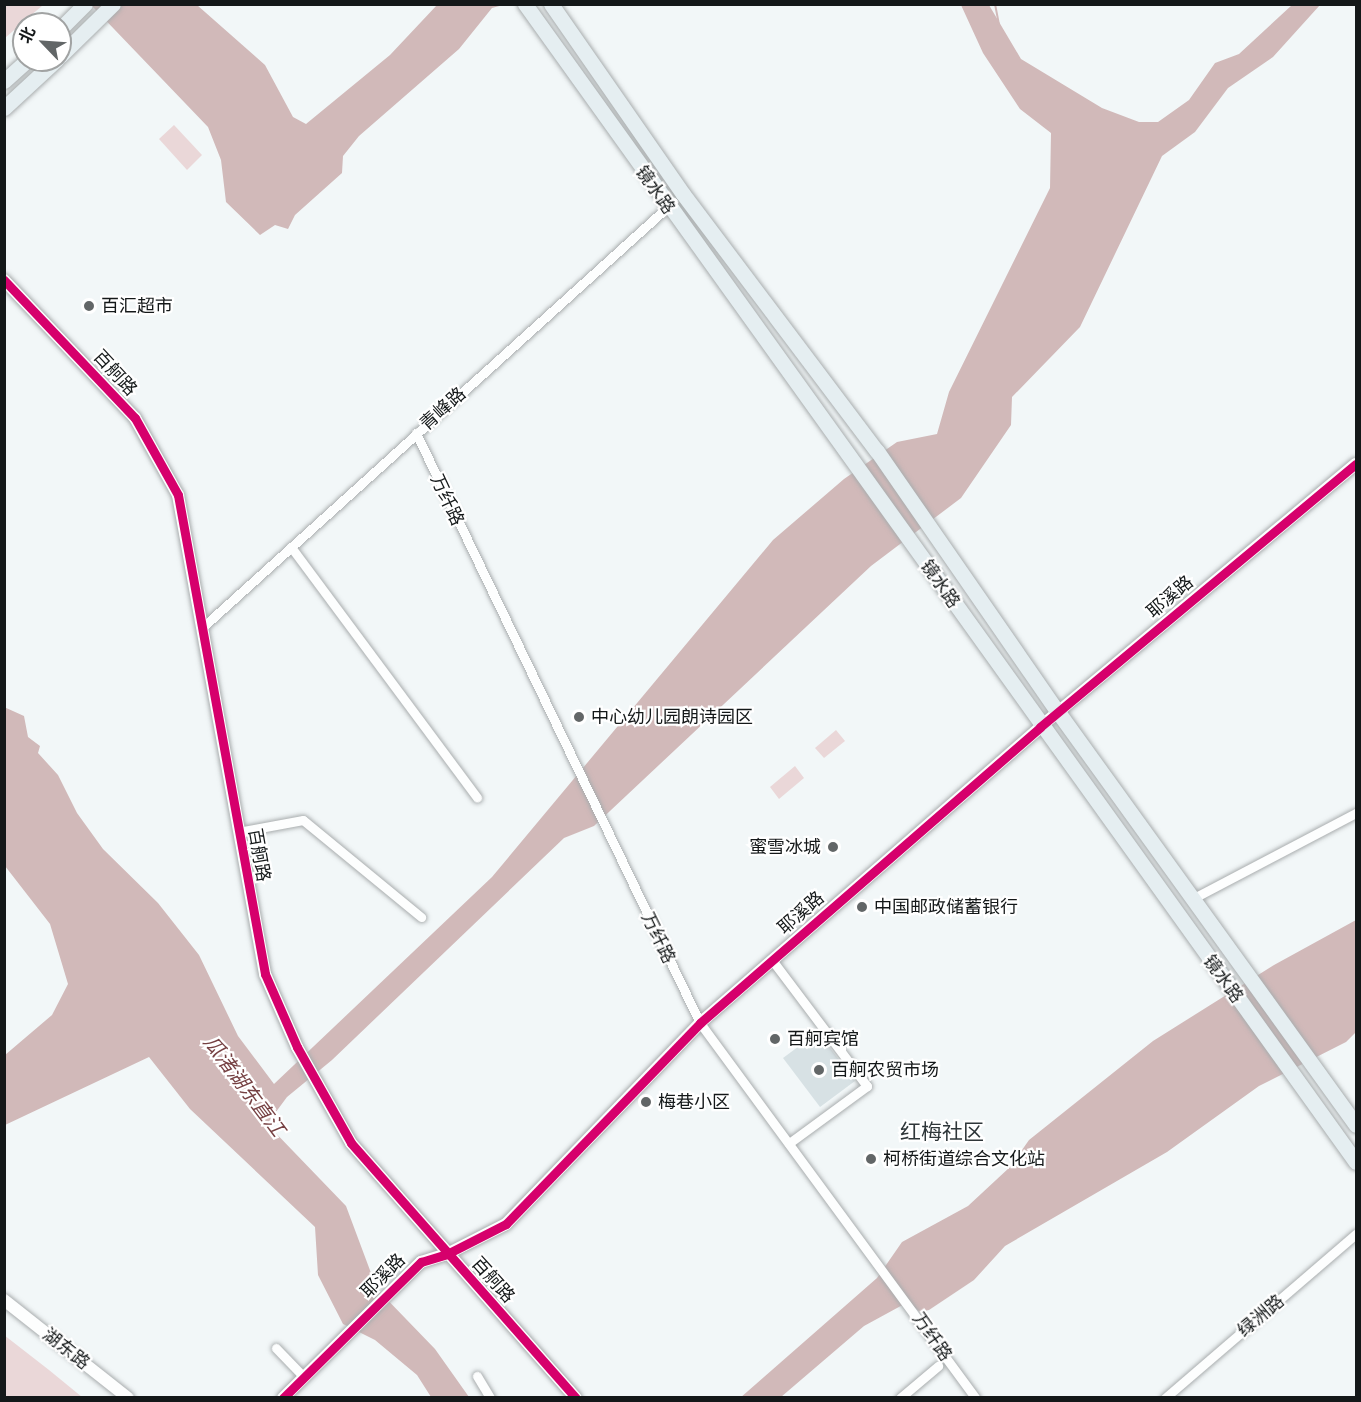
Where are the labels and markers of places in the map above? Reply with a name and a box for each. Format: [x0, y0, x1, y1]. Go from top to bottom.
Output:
place label: 百汇超市 [101, 295, 173, 317]
marker: 百汇超市 [82, 299, 96, 313]
place label: 中心幼儿园朗诗园区 [591, 706, 753, 728]
marker: 中心幼儿园朗诗园区 [572, 710, 586, 724]
place label: 蜜雪冰城 [749, 836, 821, 858]
marker: 蜜雪冰城 [826, 840, 840, 854]
place label: 中国邮政储蓄银行 [874, 896, 1018, 918]
marker: 中国邮政储蓄银行 [855, 900, 869, 914]
place label: 百舸宾馆 [787, 1028, 859, 1050]
marker: 百舸宾馆 [768, 1032, 782, 1046]
place label: 百舸农贸市场 [831, 1059, 939, 1081]
marker: 百舸农贸市场 [812, 1063, 826, 1077]
place label: 梅巷小区 [658, 1091, 730, 1113]
marker: 梅巷小区 [639, 1095, 653, 1109]
place label: 柯桥街道综合文化站 [883, 1148, 1045, 1170]
marker: 柯桥街道综合文化站 [864, 1152, 878, 1166]

